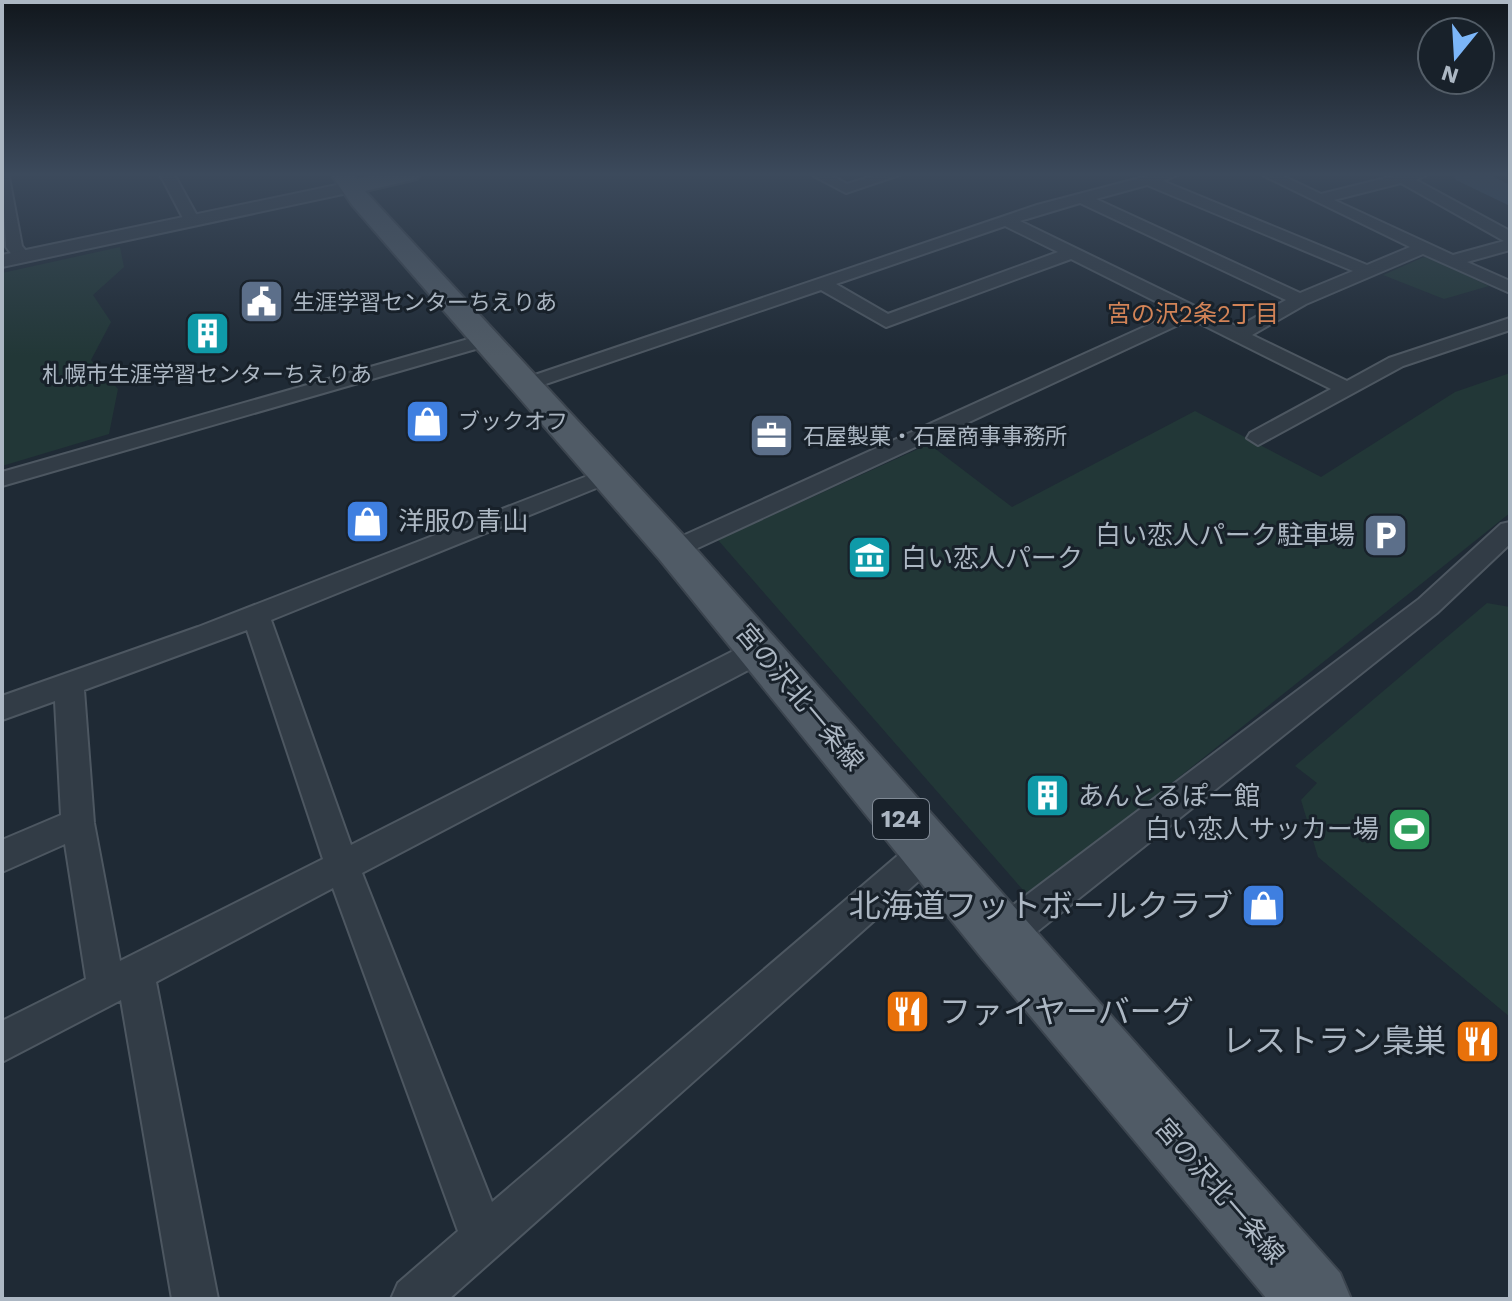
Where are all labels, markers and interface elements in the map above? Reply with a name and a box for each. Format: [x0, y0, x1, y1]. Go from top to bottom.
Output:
north arrow [1416, 16, 1496, 96]
text: N [1438, 60, 1462, 89]
public building icon: 生涯学習センターちえりあ [238, 278, 286, 326]
place label: 生涯学習センターちえりあ [293, 290, 557, 315]
district label: 宮の沢2条2丁目 [1107, 300, 1279, 328]
building icon: 札幌市生涯学習センターちえりあ [183, 309, 231, 357]
place label: 札幌市生涯学習センターちえりあ [42, 362, 372, 387]
shop icon: ブックオフ [403, 397, 451, 445]
place label: ブックオフ [458, 409, 568, 434]
office icon: 石屋製菓・石屋商事事務所 [748, 412, 796, 460]
place label: 石屋製菓・石屋商事事務所 [803, 424, 1067, 449]
shop icon: 洋服の青山 [343, 497, 391, 545]
place label: 洋服の青山 [398, 506, 528, 536]
parking icon: 白い恋人パーク駐車場 [1362, 511, 1410, 559]
place label: 白い恋人パーク駐車場 [1095, 520, 1355, 550]
museum icon: 白い恋人パーク [846, 534, 894, 582]
place label: 白い恋人パーク [901, 543, 1083, 573]
street label: 宮の沢北一条線 [730, 618, 870, 776]
building icon: あんとるぽー館 [1023, 772, 1071, 820]
place label: あんとるぽー館 [1078, 781, 1260, 811]
road number: 124 [873, 799, 929, 839]
sports icon: 白い恋人サッカー場 [1386, 805, 1434, 853]
place label: 白い恋人サッカー場 [1145, 814, 1379, 844]
shop icon: 北海道フットボールクラブ [1240, 882, 1288, 930]
place label: 北海道フットボールクラブ [849, 887, 1233, 925]
restaurant icon: ファイヤーバーグ [884, 988, 932, 1036]
place label: ファイヤーバーグ [939, 993, 1194, 1031]
restaurant icon: レストラン梟巣 [1453, 1017, 1501, 1065]
place label: レストラン梟巣 [1222, 1022, 1446, 1060]
street label: 宮の沢北一条線 [1149, 1112, 1291, 1270]

